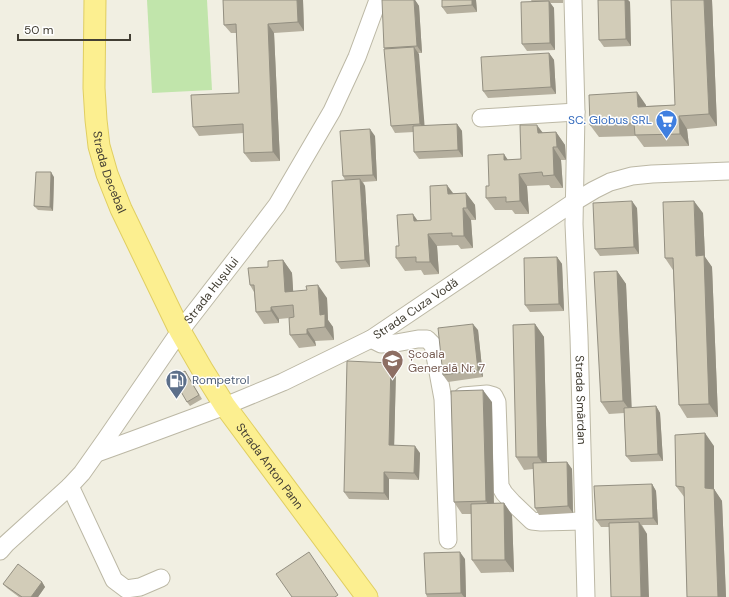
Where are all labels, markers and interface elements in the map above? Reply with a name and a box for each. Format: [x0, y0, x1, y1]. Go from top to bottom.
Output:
scale bar [18, 16, 130, 42]
text: 50 m [24, 22, 53, 38]
supermarket icon: SC. Globus SRL [654, 107, 680, 140]
place label: SC. Globus SRL [568, 112, 652, 128]
street label: Strada Decebal [89, 130, 130, 216]
street label: Strada Hușului [180, 254, 242, 327]
street label: Strada Cuza Vodă [370, 274, 461, 343]
place label: Școala Generală Nr. 7 [408, 346, 485, 376]
school or university icon: Școala Generală Nr. 7 [380, 348, 406, 381]
street label: Strada Smârdan [571, 355, 590, 445]
fuel station icon: Rompetrol [163, 367, 189, 400]
place label: Rompetrol [192, 372, 249, 388]
street label: Strada Anton Pann [232, 420, 307, 513]

